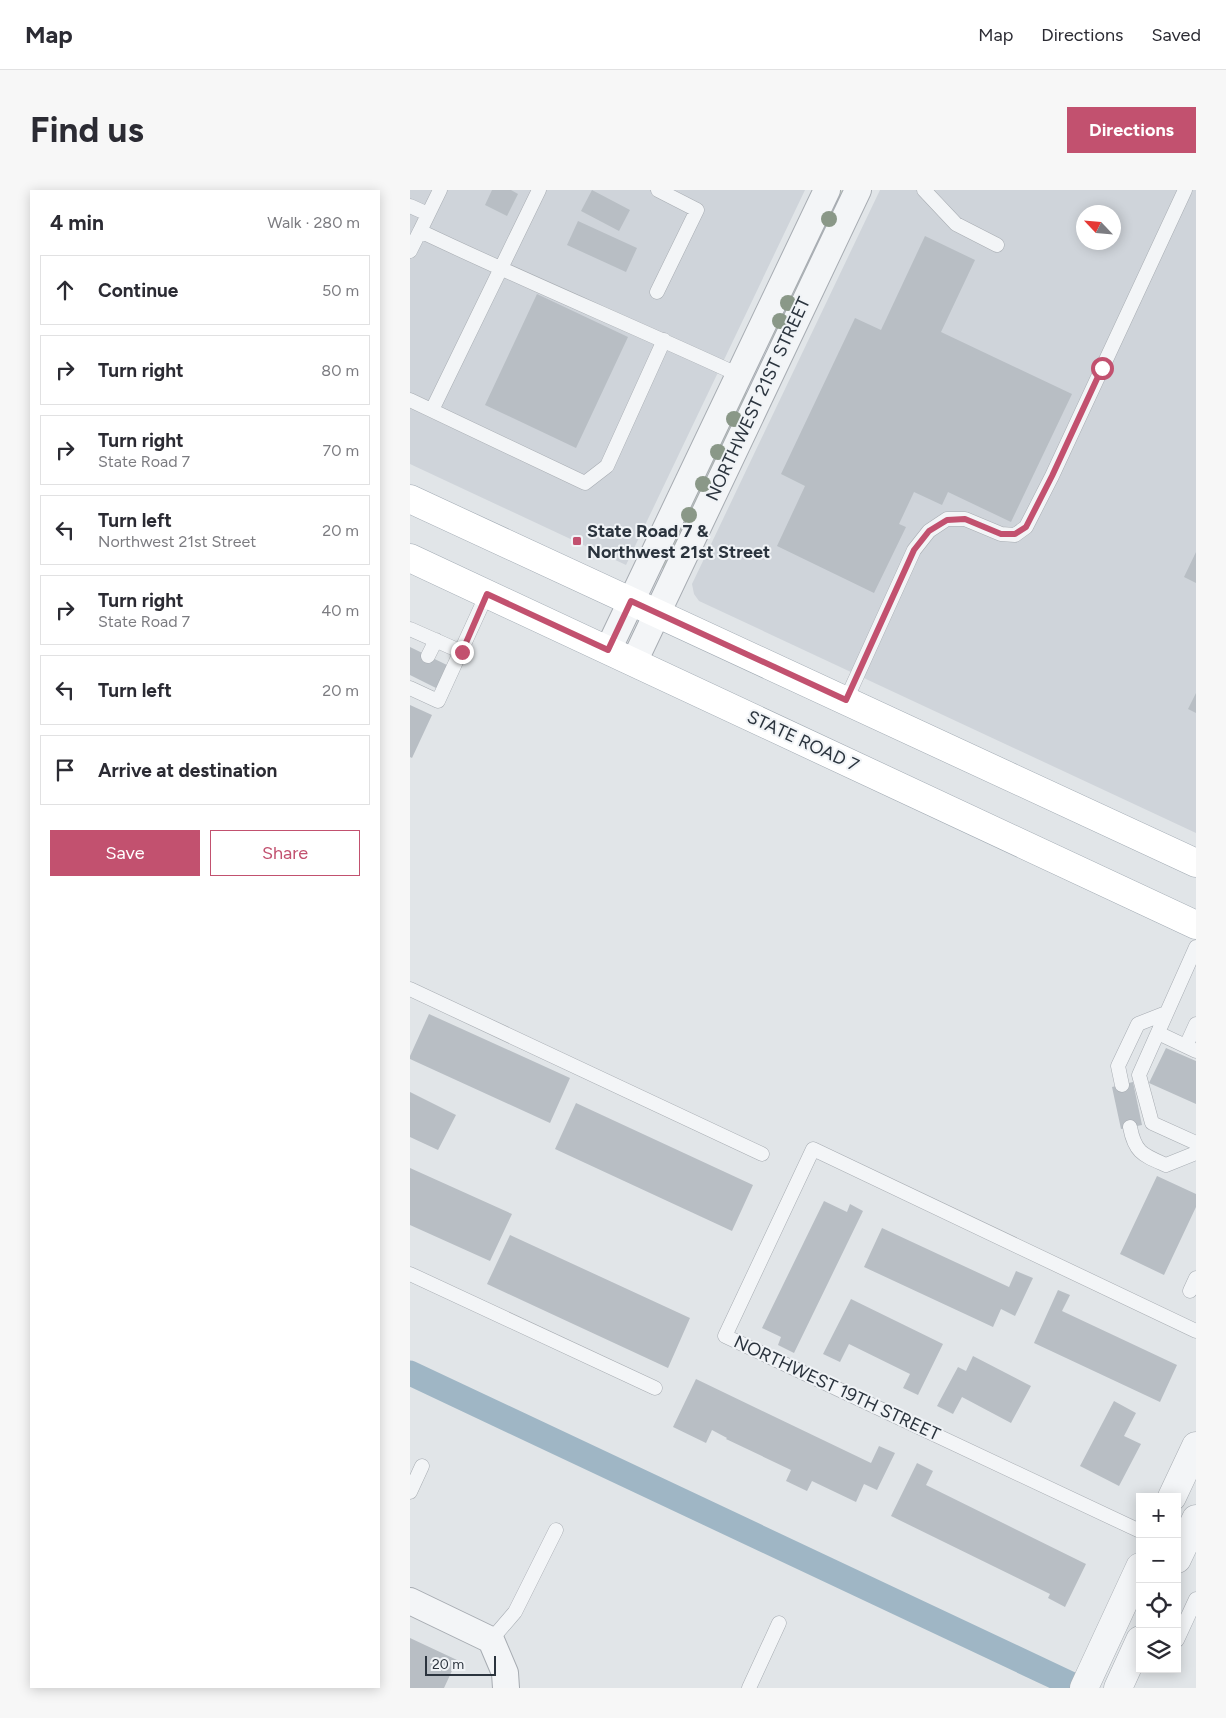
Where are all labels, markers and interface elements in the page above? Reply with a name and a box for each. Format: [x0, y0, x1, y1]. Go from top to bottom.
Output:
text: Map [25, 20, 73, 49]
text: Map [978, 24, 1013, 46]
text: Directions [1041, 24, 1123, 46]
text: Saved [1151, 24, 1201, 46]
button: Directions [1067, 107, 1196, 153]
text: Find us [30, 109, 144, 151]
north arrow [1076, 205, 1121, 250]
text: 4 min [50, 210, 104, 235]
text: Walk · 280 m [267, 213, 360, 232]
icon: ahead [51, 276, 79, 304]
text: Continue [98, 279, 178, 302]
text: 50 m [322, 281, 359, 300]
street label: NORTHWEST 21ST STREET [701, 294, 815, 504]
icon: right [51, 356, 79, 384]
route start [1091, 357, 1114, 380]
text: Turn right [98, 359, 184, 382]
text: 80 m [321, 361, 359, 380]
text: Turn right [98, 429, 184, 452]
icon: right [51, 436, 79, 464]
text: 70 m [323, 441, 359, 460]
text: State Road 7 [98, 452, 190, 471]
text: Turn left [98, 509, 172, 532]
icon: left [51, 516, 79, 544]
place label: State Road 7 & Northwest 21st Street [587, 520, 770, 563]
text: 20 m [322, 521, 359, 540]
text: Northwest 21st Street [98, 532, 256, 551]
marker: State Road 7 & Northwest 21st Street [571, 535, 583, 547]
text: Turn right [98, 589, 184, 612]
icon: right [51, 596, 79, 624]
text: 40 m [321, 601, 359, 620]
text: State Road 7 [98, 612, 190, 631]
route end [451, 641, 474, 664]
icon: left [51, 676, 79, 704]
text: Turn left [98, 679, 172, 702]
text: 20 m [322, 681, 359, 700]
street label: STATE ROAD 7 [744, 706, 863, 777]
icon: arrive [51, 756, 79, 784]
text: Arrive at destination [98, 759, 277, 782]
button: Save [50, 830, 200, 876]
button: Share [210, 830, 360, 876]
street label: NORTHWEST 19TH STREET [730, 1330, 944, 1446]
map controls [1136, 1493, 1181, 1673]
button: + [1136, 1493, 1181, 1538]
button: − [1136, 1538, 1181, 1583]
button: locate [1136, 1583, 1181, 1628]
button: layers [1136, 1628, 1181, 1673]
scale bar [425, 1653, 496, 1676]
text: 20 m [432, 1656, 464, 1673]

